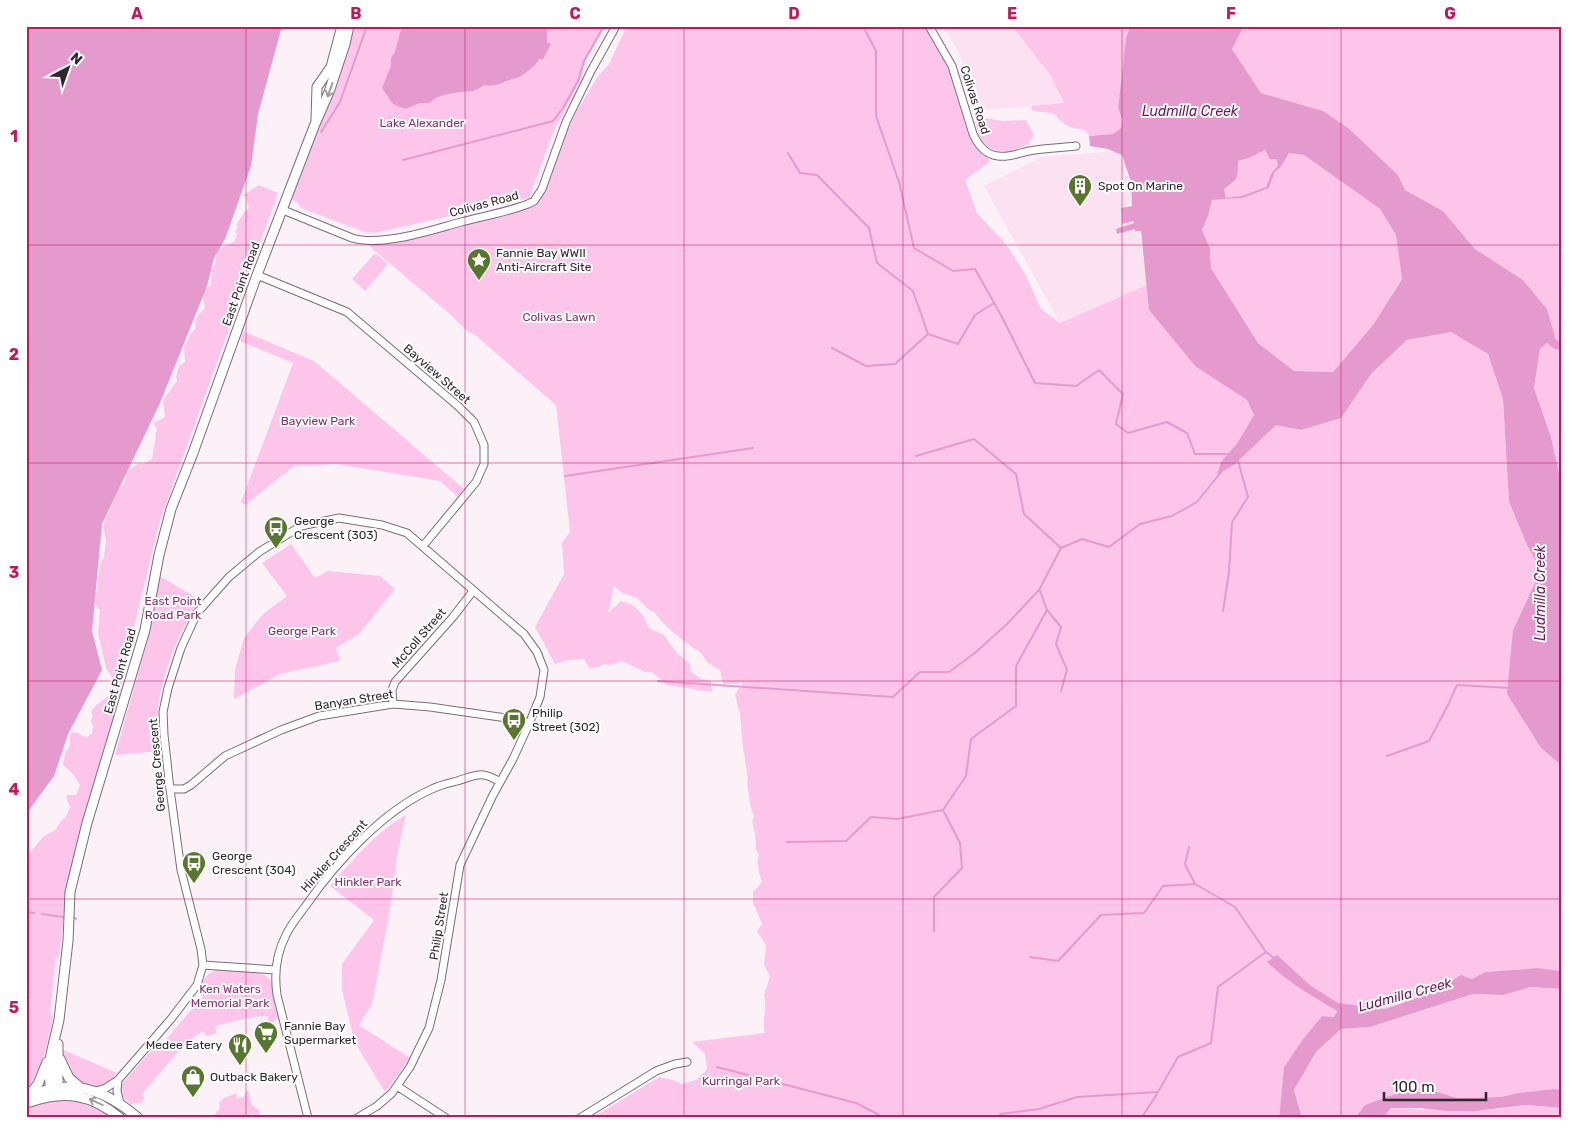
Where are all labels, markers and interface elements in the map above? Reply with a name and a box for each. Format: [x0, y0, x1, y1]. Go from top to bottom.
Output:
text: A [131, 4, 143, 23]
text: B [350, 4, 362, 23]
text: C [569, 4, 581, 23]
text: D [788, 4, 800, 23]
text: E [1007, 4, 1017, 23]
text: F [1226, 4, 1236, 23]
text: G [1444, 4, 1456, 23]
north arrow [42, 42, 92, 92]
text: N [67, 49, 86, 68]
street label: Colivas Road [957, 64, 993, 136]
one-way arrow [325, 81, 334, 97]
water label: Ludmilla Creek [1142, 103, 1239, 120]
park label: Lake Alexander [380, 116, 465, 130]
text: 1 [10, 127, 18, 146]
building icon: Spot On Marine [1067, 173, 1093, 207]
place label: Spot On Marine [1098, 179, 1183, 193]
street label: Colivas Road [448, 188, 520, 220]
street label: East Point Road [219, 240, 263, 328]
place label: Fannie Bay WWII Anti-Aircraft Site [496, 246, 592, 274]
place icon: Fannie Bay WWII Anti-Aircraft Site [466, 247, 492, 281]
park label: Colivas Lawn [522, 310, 596, 324]
street label: Bayview Street [401, 341, 474, 407]
text: 2 [9, 345, 19, 364]
park label: Bayview Park [281, 414, 356, 428]
place label: George Crescent (303) [294, 514, 378, 542]
bus stop icon: George Crescent (303) [263, 515, 289, 549]
water label: Ludmilla Creek [1532, 544, 1549, 641]
text: 3 [9, 563, 19, 582]
park label: East Point Road Park [145, 594, 202, 622]
street label: McColl Street [389, 605, 449, 671]
park label: George Park [268, 624, 337, 638]
street label: East Point Road [101, 627, 139, 715]
street label: Banyan Street [314, 687, 395, 713]
place label: Philip Street (302) [532, 706, 599, 734]
bus stop icon: Philip Street (302) [501, 707, 527, 741]
street label: George Crescent [146, 718, 168, 812]
text: 4 [9, 780, 20, 799]
street label: Hinkler Crescent [298, 817, 370, 895]
place label: George Crescent (304) [212, 849, 296, 877]
bus stop icon: George Crescent (304) [181, 850, 207, 884]
park label: Hinkler Park [335, 875, 402, 889]
street label: Philip Street [427, 891, 451, 961]
water label: Ludmilla Creek [1356, 974, 1454, 1016]
park label: Ken Waters Memorial Park [191, 982, 270, 1010]
text: 5 [9, 998, 19, 1017]
place label: Fannie Bay Supermarket [284, 1019, 357, 1047]
supermarket icon: Fannie Bay Supermarket [253, 1020, 279, 1054]
restaurant icon: Medee Eatery [227, 1032, 253, 1066]
place label: Medee Eatery [146, 1038, 222, 1052]
shop icon: Outback Bakery [180, 1064, 206, 1098]
scale bar [1384, 1069, 1487, 1101]
place label: Outback Bakery [210, 1070, 298, 1084]
park label: Kurringal Park [702, 1074, 781, 1088]
text: 100 m [1392, 1078, 1434, 1096]
one-way arrow [89, 1097, 104, 1106]

